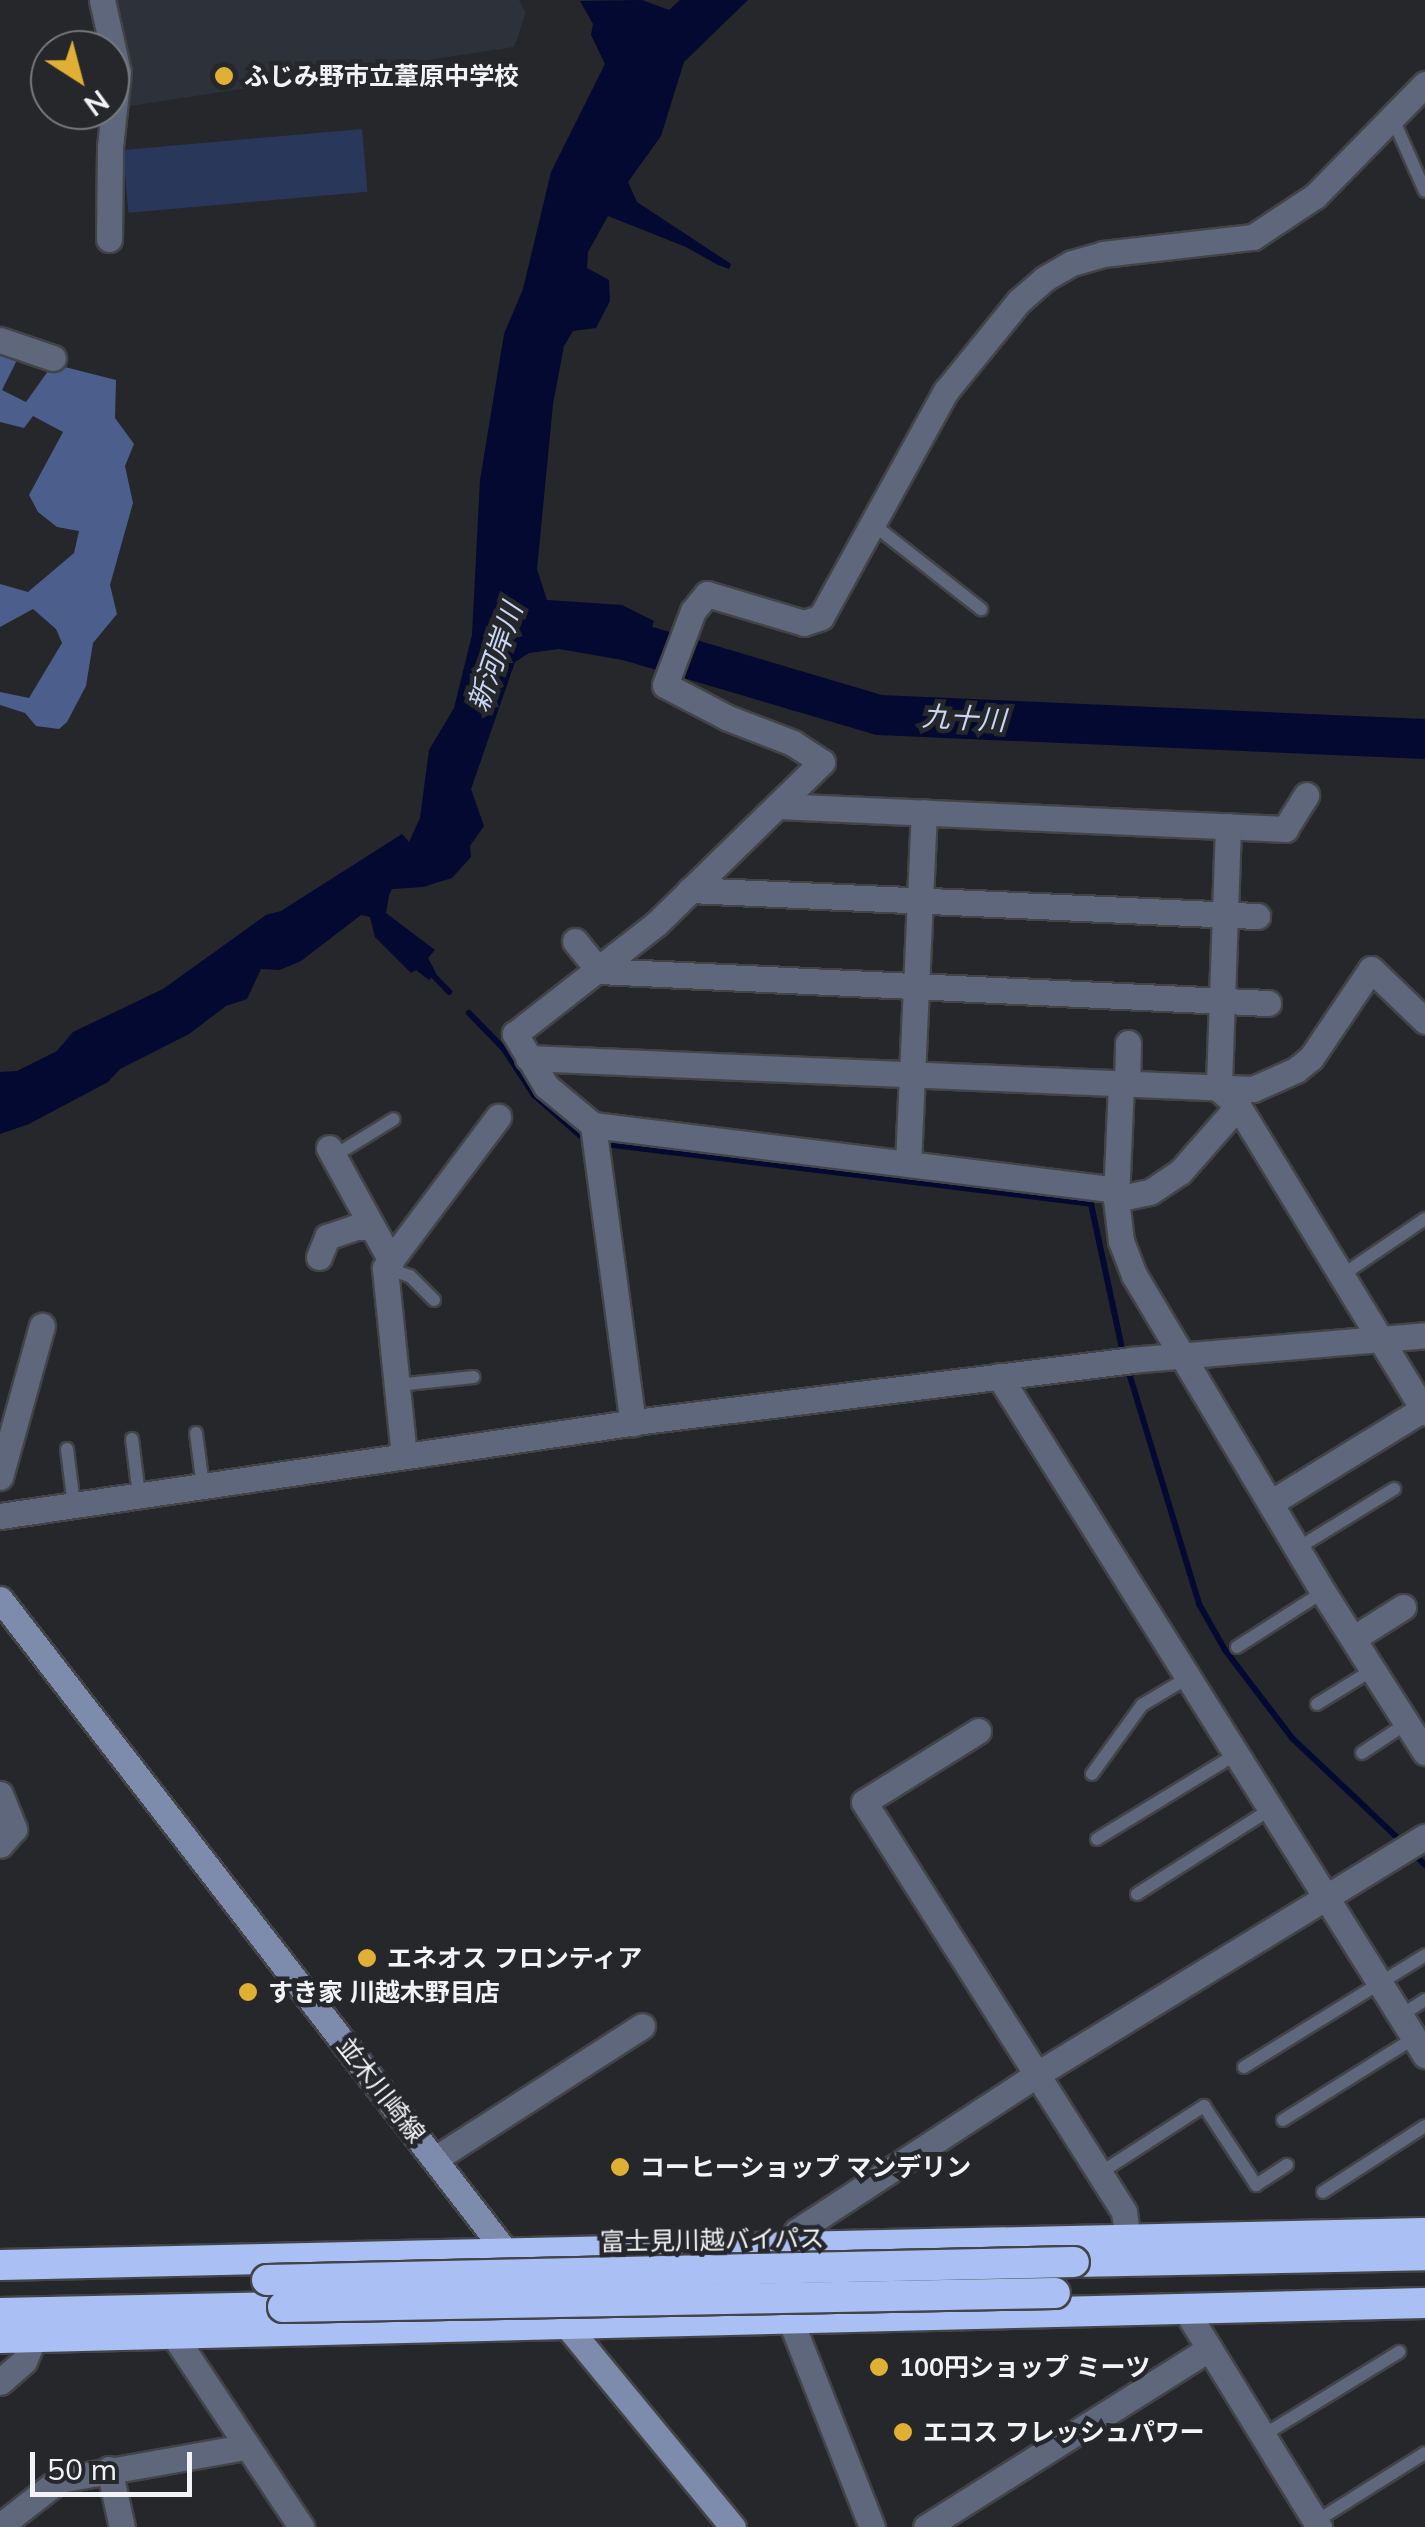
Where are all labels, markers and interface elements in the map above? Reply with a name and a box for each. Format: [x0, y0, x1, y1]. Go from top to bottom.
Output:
north arrow [30, 30, 130, 130]
place label: ふじみ野市立葦原中学校 [244, 61, 519, 91]
marker: ふじみ野市立葦原中学校 [213, 65, 235, 87]
text: N [78, 83, 116, 123]
water label: 新河岸川 [461, 599, 529, 715]
water label: 九十川 [921, 699, 1007, 737]
place label: エネオス フロンティア [387, 1943, 644, 1973]
marker: エネオス フロンティア [356, 1947, 378, 1969]
place label: すき家 川越木野目店 [268, 1977, 500, 2007]
marker: すき家 川越木野目店 [237, 1981, 259, 2003]
street label: 並木川崎線 [331, 2032, 431, 2148]
place label: コーヒーショップ マンデリン [640, 2152, 972, 2182]
marker: コーヒーショップ マンデリン [609, 2156, 631, 2178]
street label: 富士見川越バイパス [599, 2223, 825, 2257]
place label: 100円ショップ ミーツ [899, 2352, 1151, 2382]
marker: 100円ショップ ミーツ [868, 2356, 890, 2378]
place label: エコス フレッシュパワー [923, 2417, 1205, 2447]
marker: エコス フレッシュパワー [892, 2421, 914, 2443]
scale bar [35, 2432, 198, 2494]
text: 50 m [47, 2450, 117, 2488]

